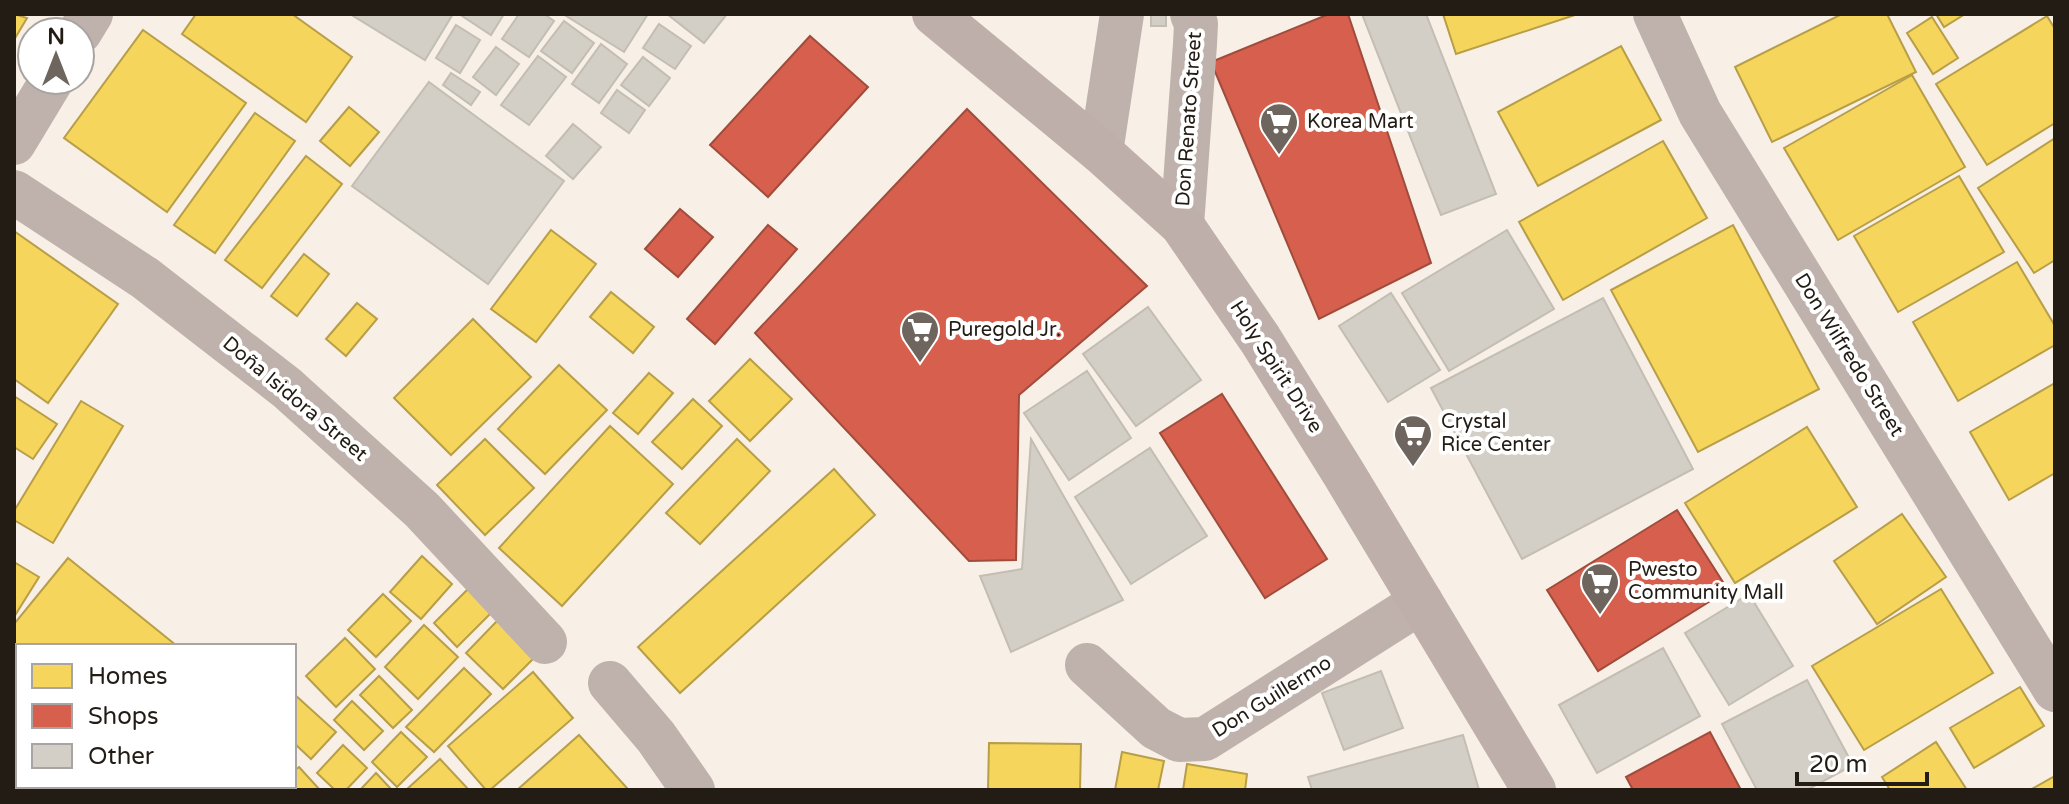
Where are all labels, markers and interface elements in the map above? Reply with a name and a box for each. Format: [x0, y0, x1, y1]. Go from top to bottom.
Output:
north arrow [16, 16, 96, 96]
text: N [47, 24, 65, 50]
street label: Don Renato Street [1171, 31, 1207, 207]
supermarket icon: Korea Mart [1258, 101, 1300, 156]
place label: Korea Mart [1307, 110, 1414, 134]
street label: Don Wilfredo Street [1789, 269, 1909, 441]
street label: Holy Spirit Drive [1224, 297, 1328, 437]
supermarket icon: Puregold Jr. [899, 309, 941, 364]
place label: Puregold Jr. [948, 318, 1061, 342]
street label: Doña Isidora Street [218, 331, 373, 467]
place label: Crystal Rice Center [1441, 410, 1551, 457]
supermarket icon: Crystal Rice Center [1392, 413, 1434, 468]
place label: Pwesto Community Mall [1628, 558, 1784, 605]
supermarket icon: Pwesto Community Mall [1579, 561, 1621, 616]
legend [16, 644, 296, 788]
street label: Don Guillermo [1208, 651, 1336, 743]
text: Homes [88, 662, 168, 691]
text: Shops [88, 702, 158, 731]
scale bar [1797, 736, 1927, 786]
text: Other [88, 742, 155, 771]
text: 20 m [1809, 750, 1867, 779]

